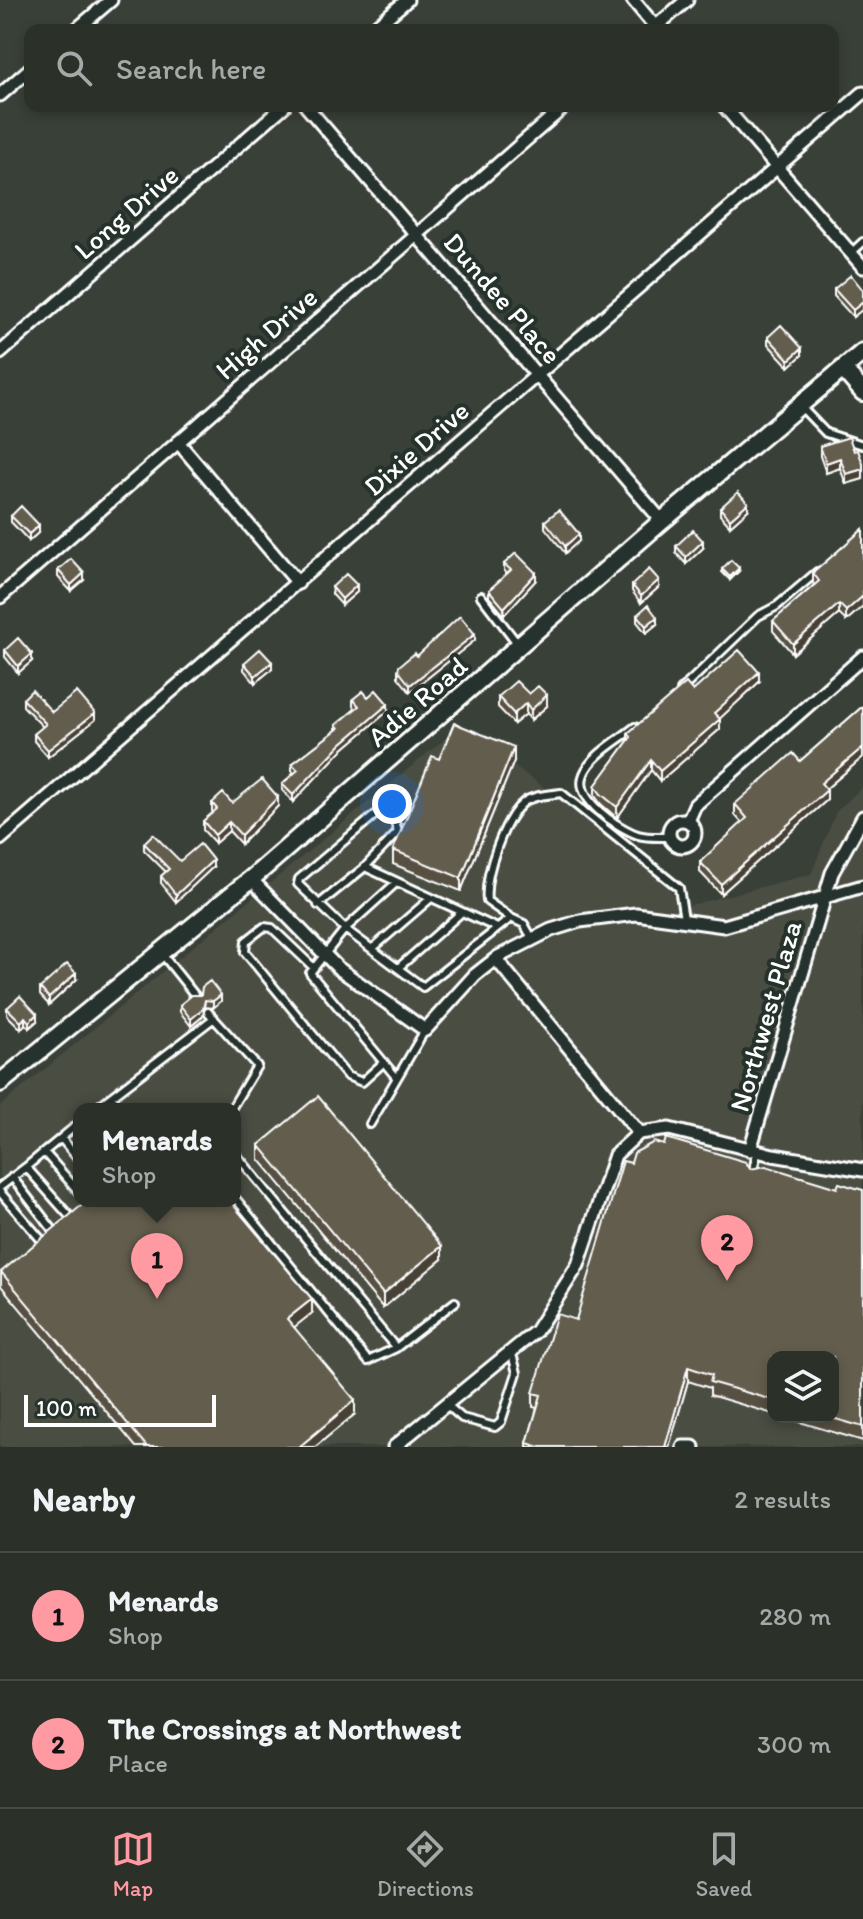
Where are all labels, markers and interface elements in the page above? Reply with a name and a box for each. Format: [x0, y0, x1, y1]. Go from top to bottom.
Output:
search box [24, 24, 839, 112]
icon: search [52, 46, 96, 90]
text: Search here [116, 50, 266, 87]
street label: Long Drive [67, 157, 185, 267]
street label: Dundee Place [437, 225, 569, 371]
street label: High Drive [208, 279, 324, 387]
street label: Dixie Drive [356, 393, 476, 503]
street label: Adie Road [360, 648, 474, 754]
your location [372, 784, 412, 824]
street label: Northwest Plaza [721, 916, 809, 1115]
popup [73, 1103, 241, 1207]
text: Menards [102, 1121, 212, 1158]
text: Shop [102, 1158, 156, 1190]
pin: 2 [701, 1215, 753, 1281]
pin: 1 [131, 1233, 183, 1299]
map controls [767, 1351, 839, 1423]
button: layers [767, 1351, 839, 1423]
scale bar [24, 1391, 216, 1427]
text: 100 m [36, 1395, 97, 1422]
text: Nearby [32, 1479, 135, 1520]
text: 2 results [734, 1483, 831, 1515]
text: Menards [108, 1582, 219, 1619]
text: 1 [52, 1600, 64, 1632]
text: 280 m [759, 1600, 831, 1632]
text: Shop [108, 1619, 163, 1651]
text: The Crossings at Northwest [108, 1710, 461, 1747]
text: 2 [51, 1728, 65, 1760]
text: 300 m [757, 1728, 831, 1760]
text: Place [108, 1747, 168, 1779]
tab: Map [111, 1827, 155, 1902]
tab: Directions [377, 1827, 474, 1902]
tab: Saved [696, 1827, 752, 1902]

